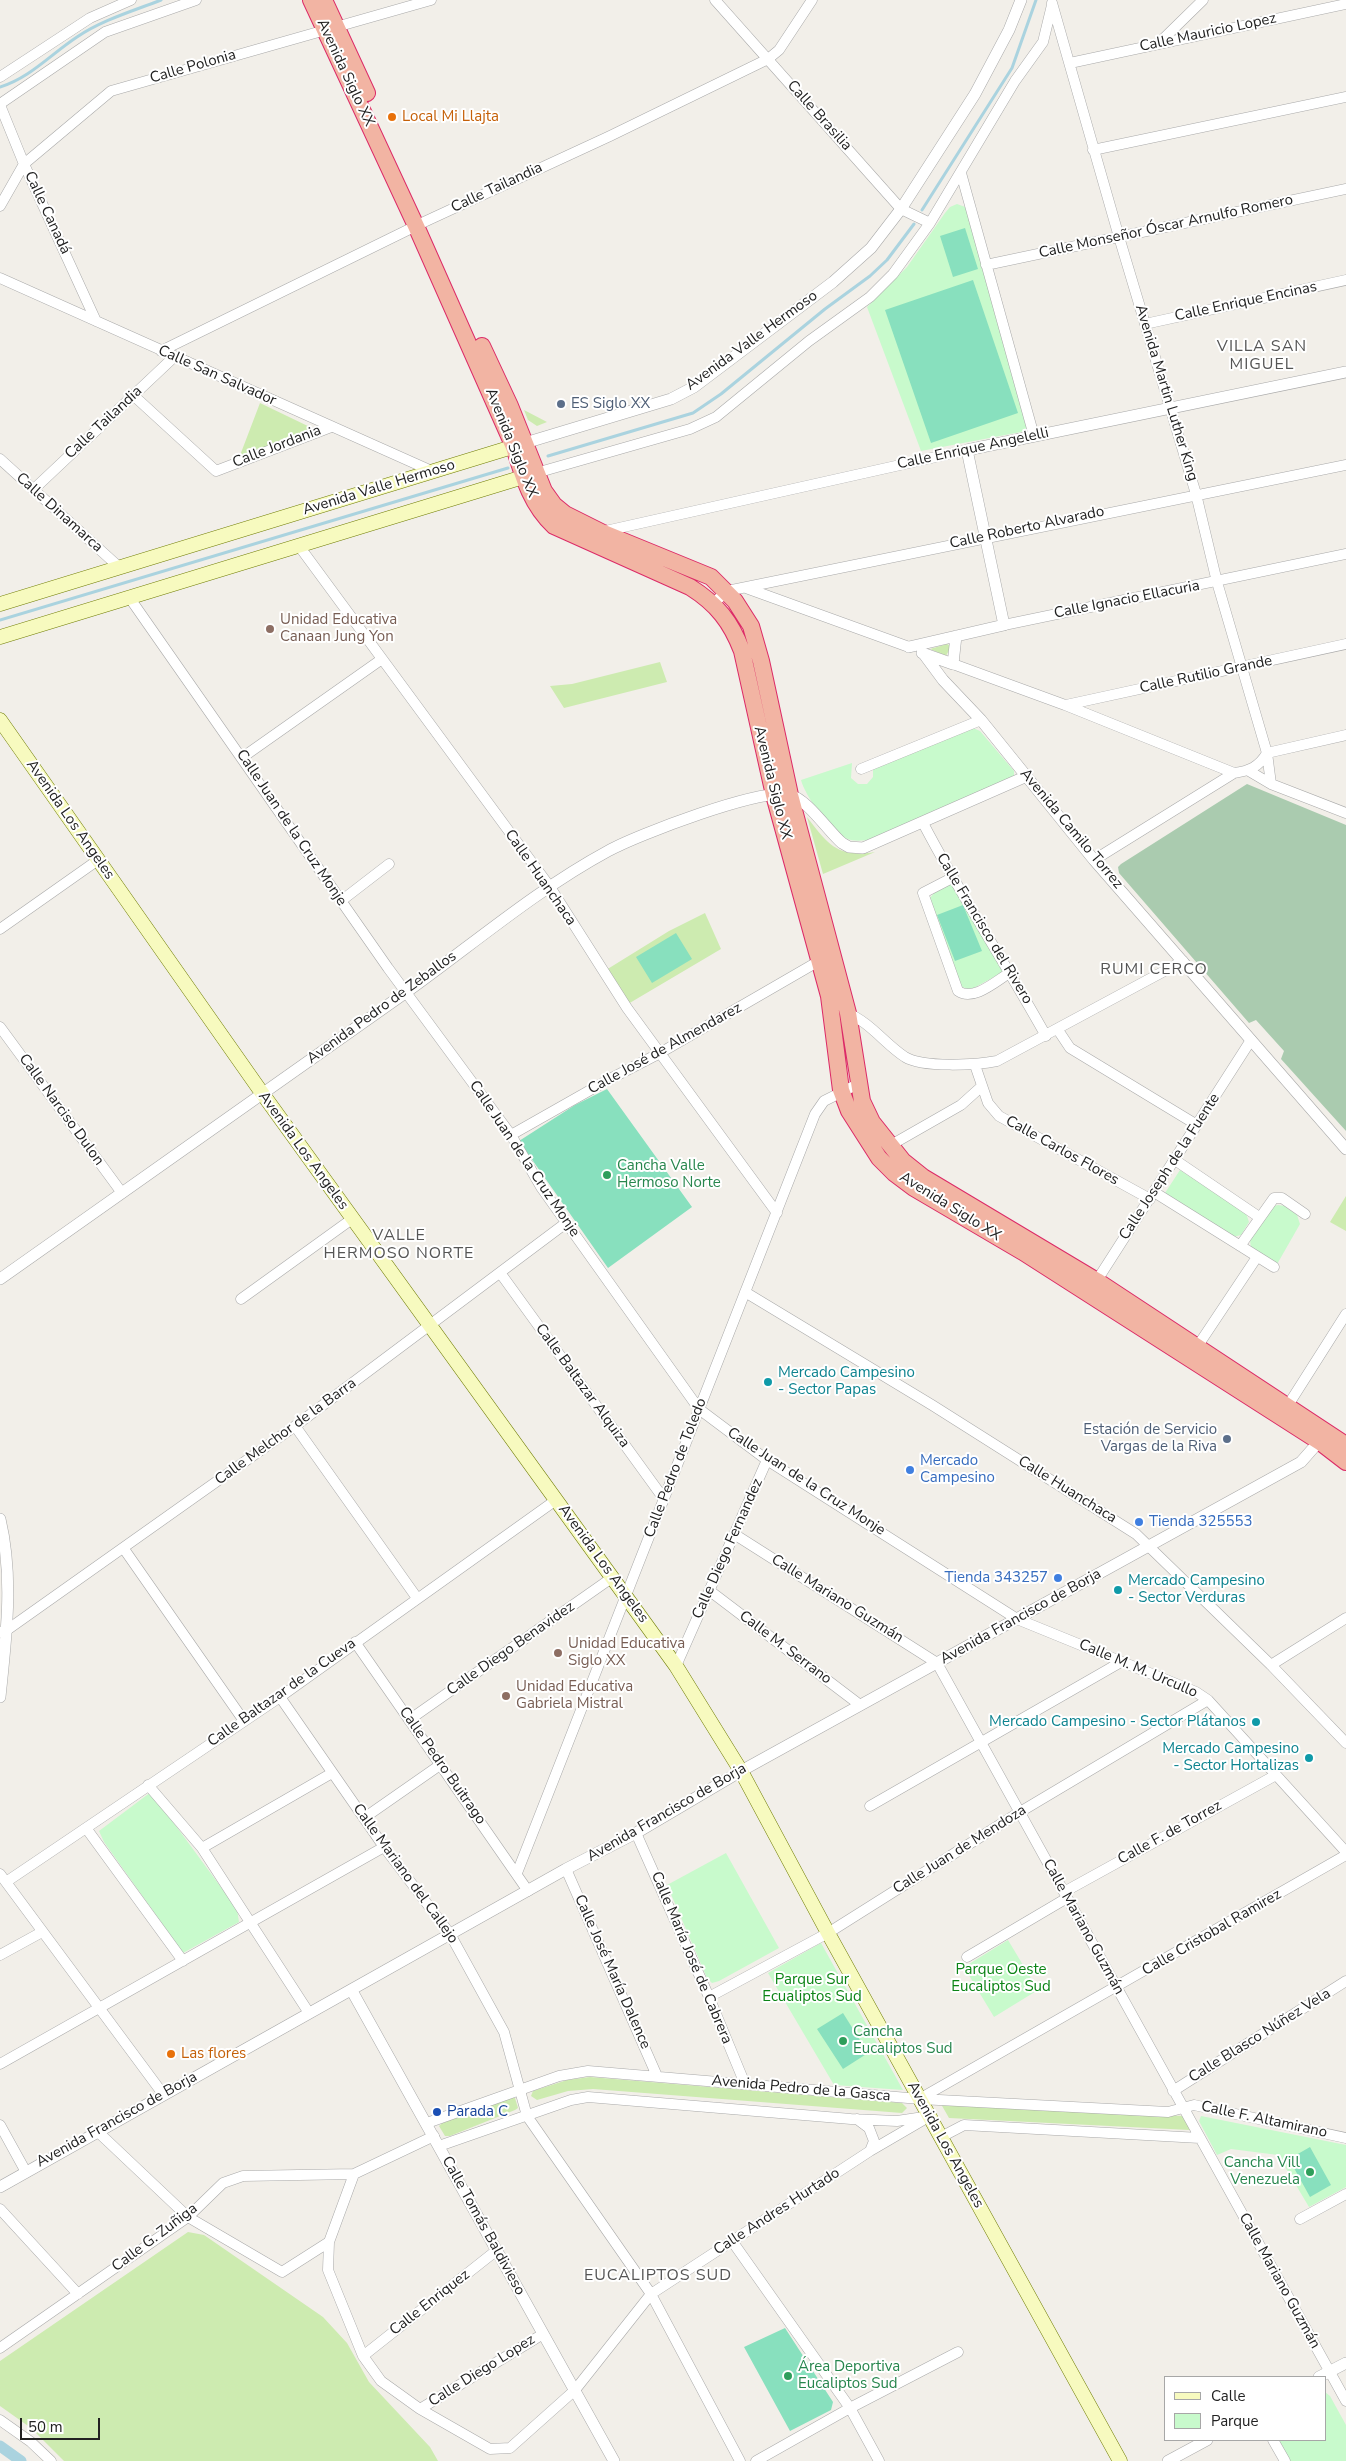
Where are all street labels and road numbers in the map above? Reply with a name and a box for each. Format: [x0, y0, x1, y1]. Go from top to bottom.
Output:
street label: Calle Mauricio Lopez [1138, 10, 1278, 56]
street label: Avenida Siglo XX [312, 17, 378, 129]
street label: Calle Polonia [148, 46, 238, 88]
street label: Calle Brasilia [783, 77, 855, 155]
street label: Calle Tailandia [448, 159, 546, 217]
street label: Calle Canadá [20, 169, 74, 257]
street label: Calle Monseñor Óscar Arnulfo Romero [1037, 191, 1295, 263]
street label: Calle Enrique Encinas [1173, 278, 1319, 326]
street label: Avenida Valle Hermoso [683, 287, 821, 395]
street label: Avenida Martin Luther King [1131, 302, 1201, 484]
street label: Calle San Salvador [155, 342, 279, 410]
street label: Calle Tailandia [62, 383, 146, 463]
street label: Avenida Siglo XX [481, 386, 541, 500]
street label: Calle Jordania [230, 422, 324, 472]
street label: Calle Enrique Angelelli [896, 424, 1050, 474]
street label: Avenida Valle Hermoso [301, 456, 457, 520]
street label: Calle Dinamarca [12, 469, 106, 557]
street label: Calle Roberto Alvarado [948, 503, 1106, 553]
street label: Calle Ignacio Ellacuria [1053, 577, 1201, 623]
street label: Calle Rutilio Grande [1138, 652, 1274, 698]
street label: Avenida Siglo XX [749, 724, 795, 842]
street label: Calle Juan de la Cruz Monje [232, 746, 350, 910]
street label: Avenida Los Angeles [22, 757, 118, 883]
street label: Avenida Camilo Torrez [1016, 765, 1126, 893]
street label: Calle Huanchaca [500, 827, 580, 929]
street label: Calle Francisco del Rivero [932, 850, 1036, 1008]
street label: Avenida Pedro de Zeballos [304, 948, 460, 1068]
street label: Calle José de Almendarez [585, 999, 745, 1099]
street label: Calle Narciso Dulon [15, 1051, 107, 1169]
street label: Calle Juan de la Cruz Monje [465, 1077, 583, 1241]
street label: Avenida Los Angeles [254, 1088, 352, 1214]
street label: Calle Joseph de la Fuente [1116, 1090, 1224, 1244]
street label: Calle Carlos Flores [1002, 1112, 1122, 1190]
street label: Avenida Siglo XX [896, 1169, 1004, 1245]
street label: Calle Baltazar Alquiza [531, 1321, 633, 1451]
street label: Calle Melchor de la Barra [212, 1375, 360, 1489]
street label: Calle Pedro de Toledo [641, 1396, 711, 1540]
street label: Calle Juan de la Cruz Monje [724, 1424, 888, 1540]
street label: Calle Huanchaca [1014, 1452, 1120, 1528]
street label: Calle Diego Fernandez [689, 1476, 767, 1622]
street label: Avenida Los Angeles [554, 1501, 652, 1627]
street label: Calle Mariano Guzmán [768, 1551, 906, 1647]
street label: Avenida Francisco de Borja [937, 1565, 1105, 1669]
street label: Calle Diego Benavidez [444, 1598, 578, 1700]
street label: Calle M. Serrano [735, 1607, 835, 1689]
street label: Calle Baltazar de la Cueva [204, 1635, 360, 1751]
street label: Calle M. M. Urcullo [1076, 1636, 1200, 1702]
street label: Calle Pedro Buitrago [395, 1704, 489, 1828]
street label: Avenida Francisco de Borja [584, 1760, 750, 1866]
street label: Calle F. de Torrez [1115, 1797, 1225, 1869]
street label: Calle Mariano del Callejo [348, 1801, 462, 1947]
street label: Calle Juan de Mendoza [890, 1802, 1030, 1898]
street label: Calle Mariano Guzmán [1038, 1856, 1128, 1998]
street label: Calle María José de Cabrera [646, 1869, 736, 2047]
street label: Calle Cristobal Ramirez [1139, 1886, 1285, 1980]
street label: Calle José María Dalence [570, 1892, 654, 2052]
street label: Calle Blasco Núñez Vela [1186, 1985, 1334, 2087]
street label: Avenida Francisco de Borja [33, 2068, 201, 2172]
street label: Avenida Pedro de la Gasca [711, 2072, 891, 2106]
street label: Avenida Los Angeles [903, 2079, 987, 2211]
street label: Calle F. Altamirano [1199, 2098, 1329, 2142]
street label: Calle Tomás Baldivieso [437, 2153, 529, 2299]
street label: Calle Andres Hurtado [711, 2164, 843, 2260]
street label: Calle G. Zuñiga [109, 2200, 201, 2276]
street label: Calle Mariano Guzmán [1234, 2210, 1324, 2352]
street label: Calle Enriquez [386, 2266, 474, 2340]
street label: Calle Diego Lopez [425, 2331, 539, 2411]

